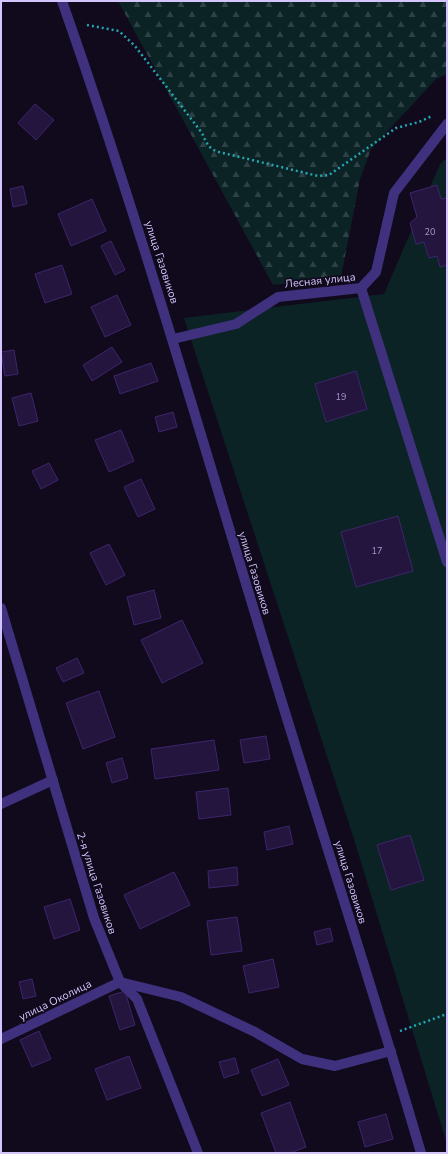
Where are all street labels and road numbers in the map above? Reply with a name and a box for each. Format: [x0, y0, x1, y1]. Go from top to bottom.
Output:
street label: улица Газовиков [141, 219, 182, 305]
street label: Лесная улица [284, 269, 356, 292]
street label: улица Газовиков [235, 530, 274, 616]
street label: 2-я улица Газовиков [73, 830, 120, 936]
street label: улица Газовиков [331, 839, 370, 925]
street label: улица Околица [16, 976, 94, 1025]

